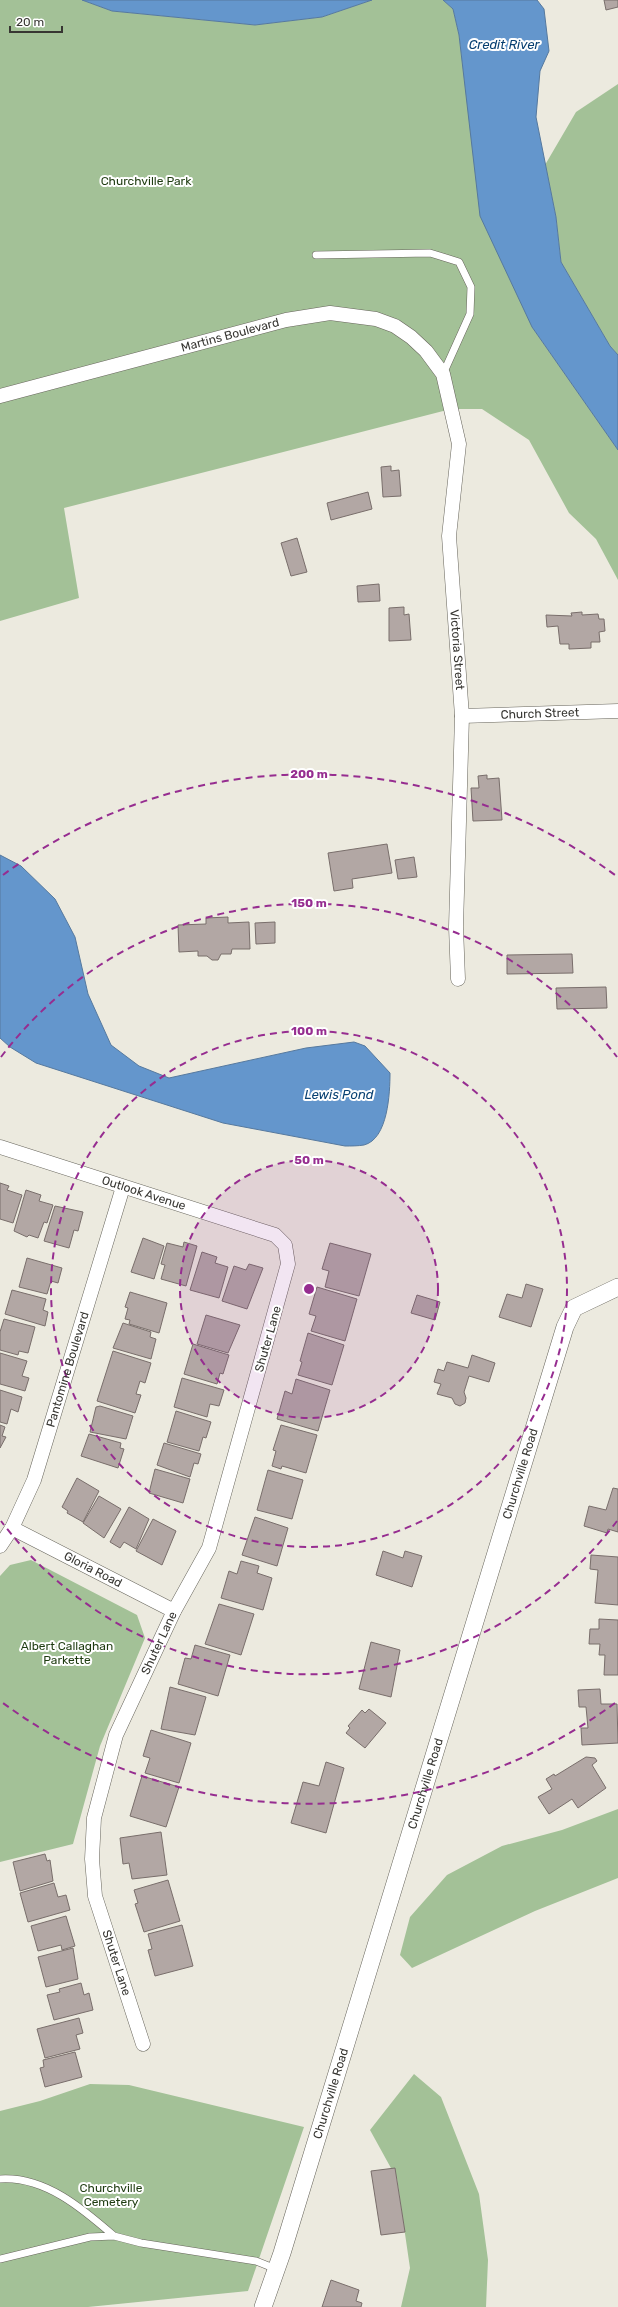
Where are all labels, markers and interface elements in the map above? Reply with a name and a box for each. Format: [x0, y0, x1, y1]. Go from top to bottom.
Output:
scale bar [10, 8, 62, 34]
text: 20 m [16, 15, 44, 29]
water label: Credit River [469, 37, 540, 52]
park label: Churchville Park [101, 174, 192, 188]
street label: Martins Boulevard [179, 315, 281, 355]
street label: Victoria Street [447, 609, 467, 691]
street label: Church Street [500, 705, 580, 722]
text: 200 m [290, 767, 328, 781]
text: 150 m [291, 896, 327, 910]
text: 100 m [291, 1024, 327, 1038]
water label: Lewis Pond [305, 1087, 374, 1102]
text: 50 m [294, 1153, 324, 1167]
street label: Outlook Avenue [100, 1173, 188, 1213]
centre of rings [302, 1282, 316, 1296]
street label: Shuter Lane [252, 1304, 284, 1374]
street label: Pantomine Boulevard [43, 1310, 92, 1429]
street label: Churchville Road [500, 1427, 541, 1521]
street label: Gloria Road [62, 1549, 124, 1590]
street label: Shuter Lane [138, 1609, 180, 1677]
park label: Albert Callaghan Parkette [21, 1639, 113, 1667]
street label: Churchville Road [405, 1737, 446, 1831]
street label: Shuter Lane [99, 1928, 134, 1997]
street label: Churchville Road [310, 2046, 351, 2141]
park label: Churchville Cemetery [80, 2181, 143, 2209]

